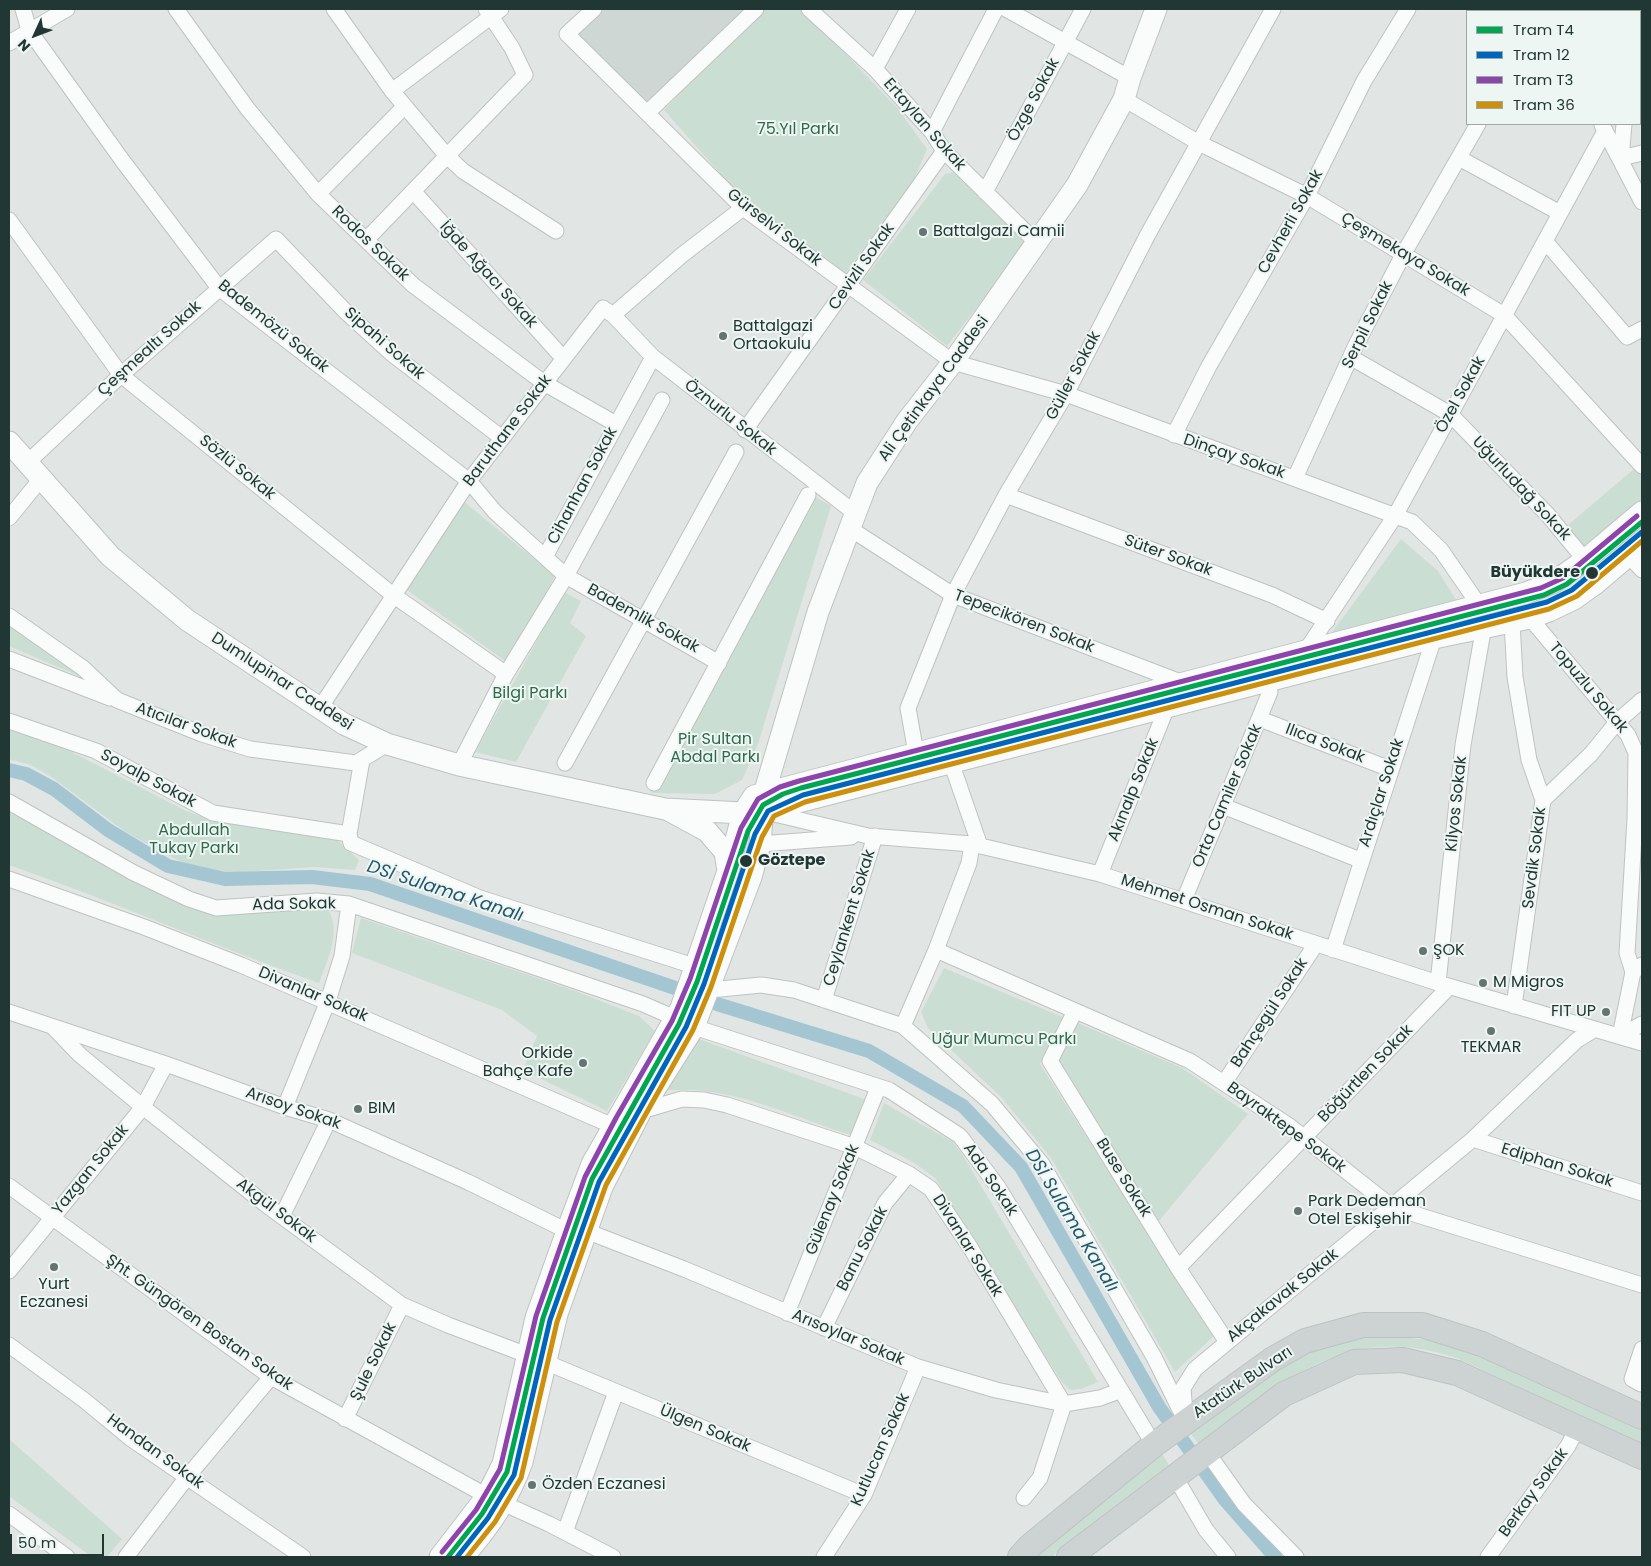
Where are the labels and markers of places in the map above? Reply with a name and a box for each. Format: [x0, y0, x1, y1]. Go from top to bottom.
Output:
place label: Battalgazi Camii [933, 222, 1065, 242]
marker: Battalgazi Camii [917, 226, 929, 238]
place label: Battalgazi Ortaokulu [733, 317, 813, 355]
marker: Battalgazi Ortaokulu [717, 330, 729, 342]
place label: Büyükdere [1490, 563, 1580, 583]
marker: Büyükdere [1584, 565, 1600, 581]
place label: Göztepe [758, 851, 825, 871]
marker: Göztepe [738, 853, 754, 869]
place label: ŞOK [1433, 941, 1465, 961]
marker: ŞOK [1417, 945, 1429, 957]
place label: M Migros [1493, 973, 1564, 993]
marker: M Migros [1477, 977, 1489, 989]
place label: FIT UP [1551, 1002, 1596, 1022]
marker: FIT UP [1600, 1006, 1612, 1018]
marker: TEKMAR [1485, 1025, 1497, 1037]
place label: TEKMAR [1461, 1038, 1521, 1058]
place label: Orkide Bahçe Kafe [483, 1044, 573, 1082]
marker: Orkide Bahçe Kafe [577, 1057, 589, 1069]
place label: BIM [368, 1099, 396, 1119]
marker: BIM [352, 1103, 364, 1115]
place label: Park Dedeman Otel Eskişehir [1308, 1192, 1426, 1230]
marker: Park Dedeman Otel Eskişehir [1292, 1205, 1304, 1217]
marker: Yurt Eczanesi [48, 1261, 60, 1273]
place label: Yurt Eczanesi [20, 1275, 88, 1313]
place label: Özden Eczanesi [542, 1475, 666, 1495]
marker: Özden Eczanesi [526, 1479, 538, 1491]

